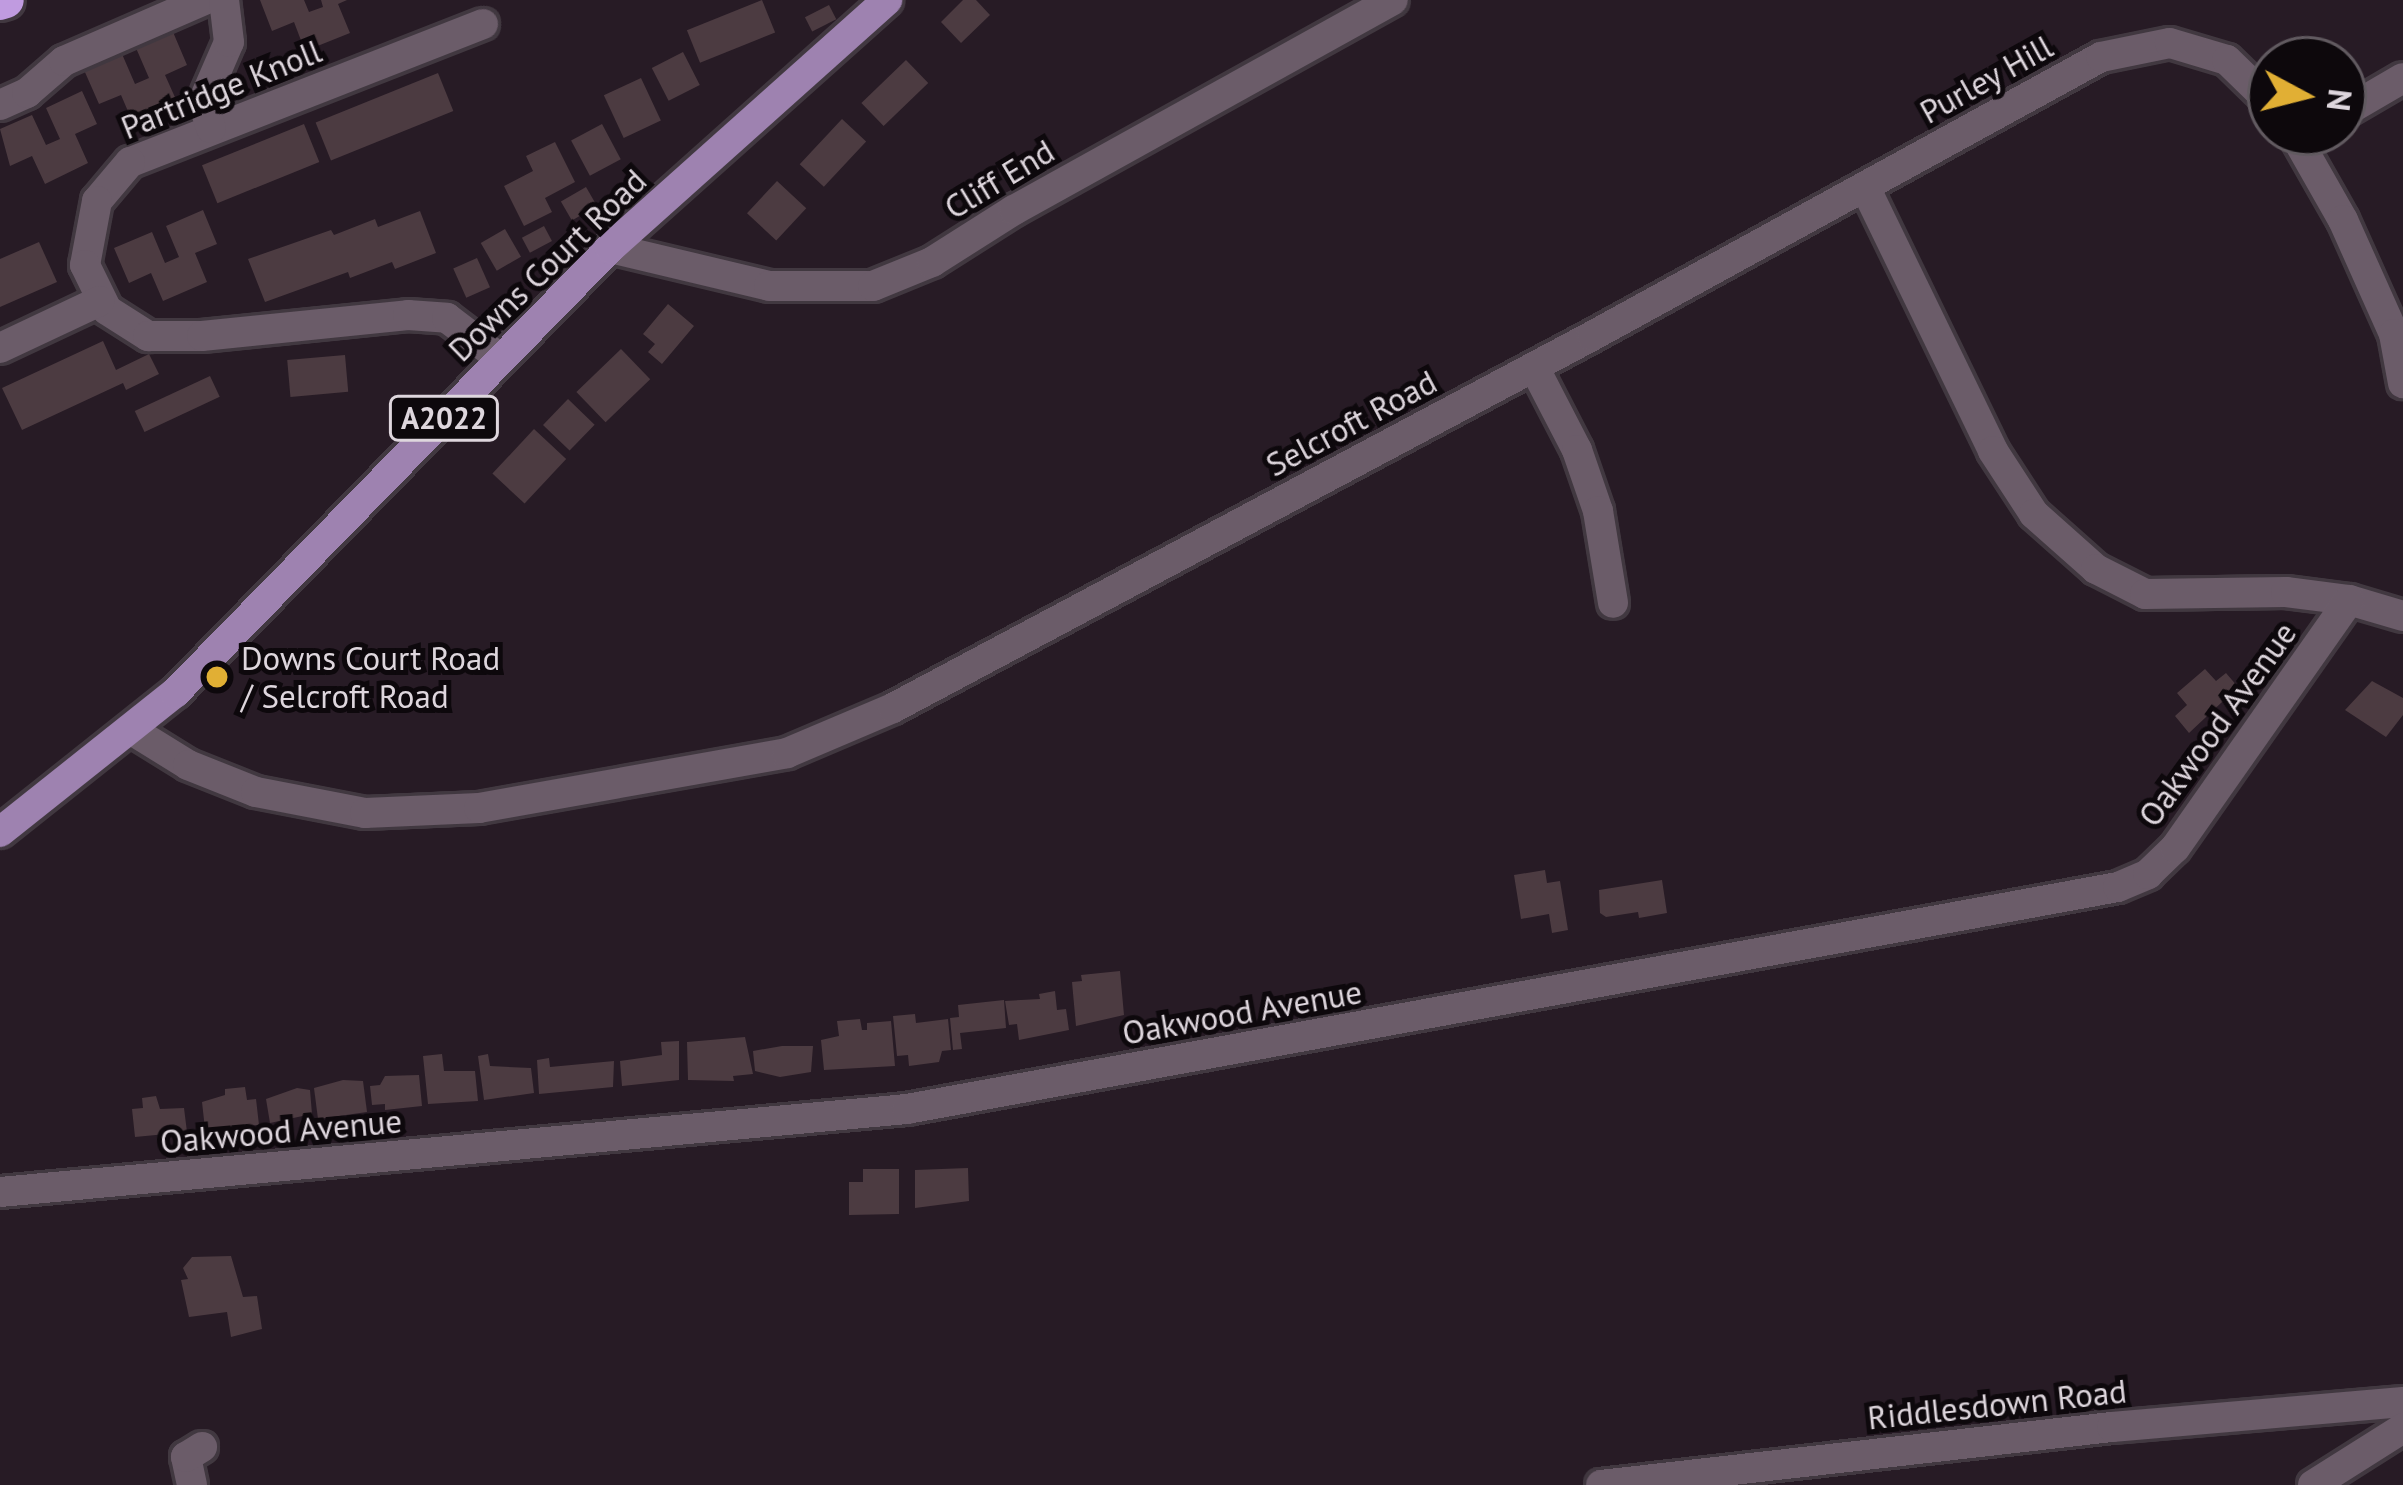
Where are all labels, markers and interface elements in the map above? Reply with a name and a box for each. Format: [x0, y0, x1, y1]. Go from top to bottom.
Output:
street label: Purley Hill [1912, 26, 2060, 132]
street label: Partridge Knoll [115, 31, 327, 147]
north arrow [2247, 36, 2367, 156]
text: N [2318, 87, 2363, 113]
street label: Cliff End [937, 131, 1061, 227]
street label: Downs Court Road [440, 161, 654, 369]
street label: Selcroft Road [1259, 362, 1443, 484]
road number: A2022 [387, 394, 501, 442]
street label: Oakwood Avenue [2129, 614, 2305, 834]
place label: Downs Court Road / Selcroft Road [241, 638, 500, 716]
marker: Downs Court Road / Selcroft Road [204, 664, 230, 690]
street label: Oakwood Avenue [1119, 971, 1365, 1053]
street label: Oakwood Avenue [158, 1101, 404, 1161]
street label: Riddlesdown Road [1865, 1371, 2129, 1437]

